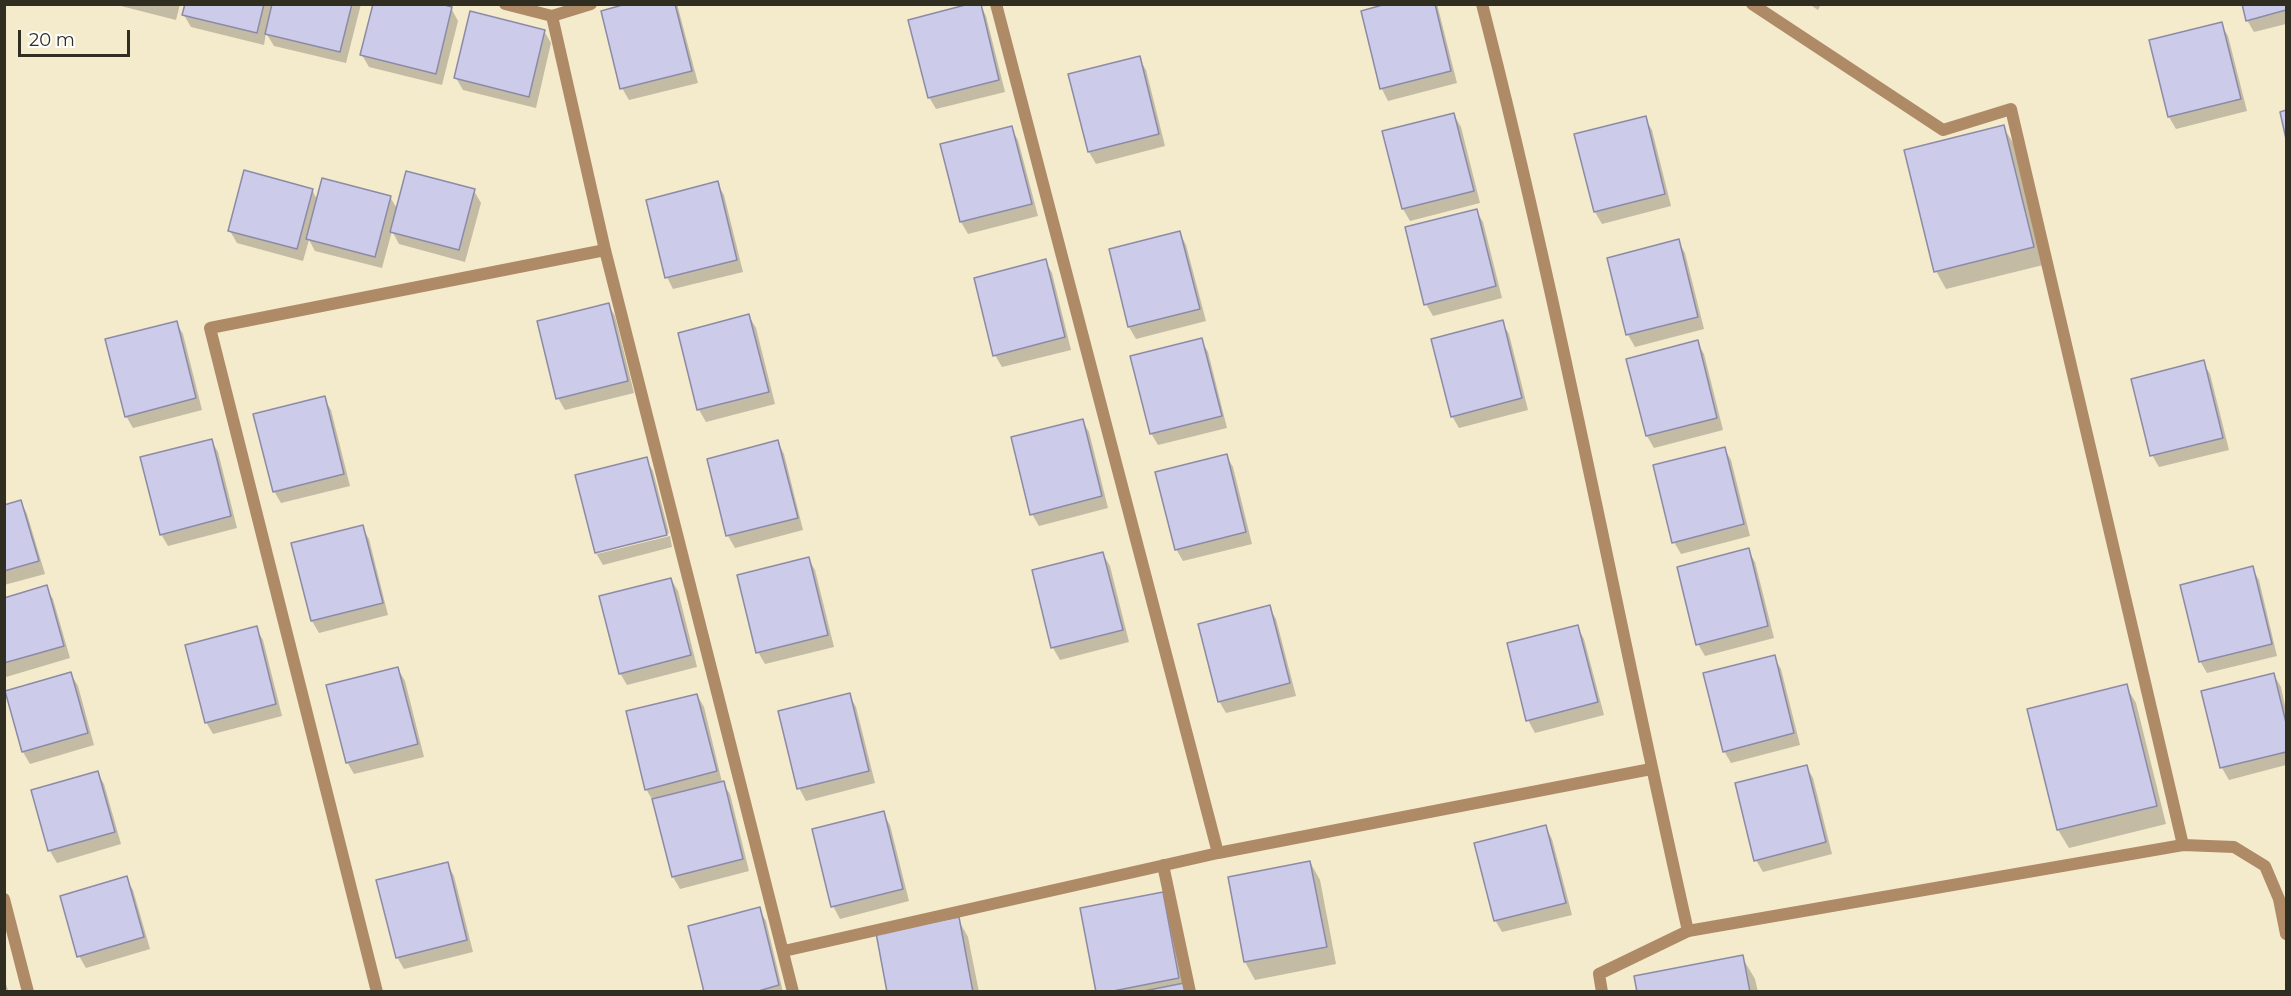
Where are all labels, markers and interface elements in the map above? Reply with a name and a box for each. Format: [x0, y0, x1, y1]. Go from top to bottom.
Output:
scale bar [21, 18, 134, 56]
text: 20 m [29, 29, 75, 51]

